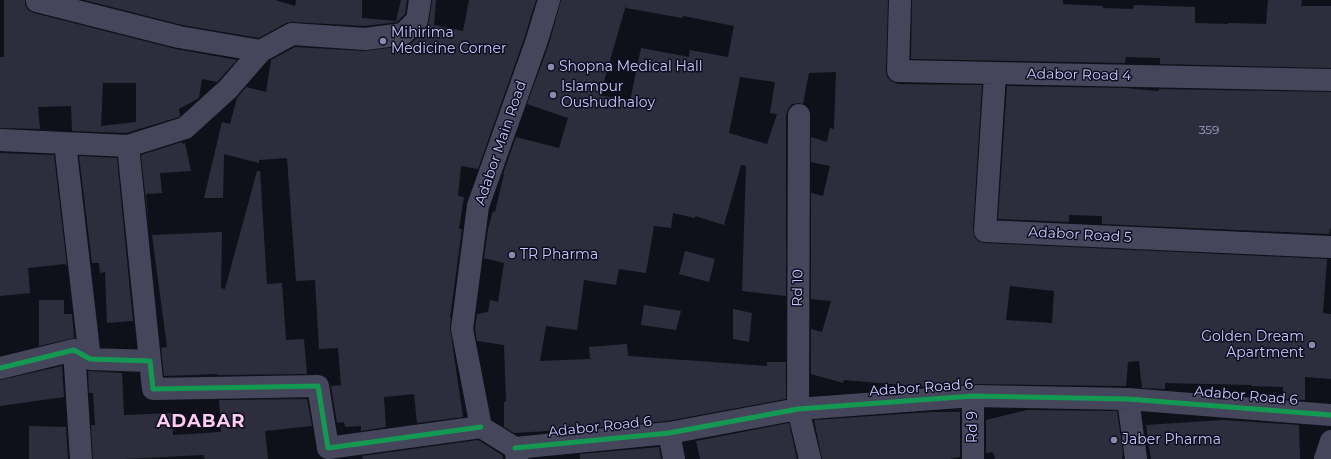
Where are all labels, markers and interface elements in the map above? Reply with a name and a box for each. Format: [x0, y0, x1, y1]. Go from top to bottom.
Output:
place label: Mihirima Medicine Corner [391, 25, 507, 58]
marker: Mihirima Medicine Corner [378, 36, 388, 46]
place label: Shopna Medical Hall [559, 59, 703, 75]
marker: Shopna Medical Hall [546, 62, 556, 72]
street label: Adabor Road 4 [1026, 66, 1132, 84]
street label: Adabor Main Road [472, 79, 530, 207]
place label: Islampur Oushudhaloy [561, 79, 655, 112]
marker: Islampur Oushudhaloy [548, 90, 558, 100]
house number: 359 [1199, 123, 1219, 137]
street label: Adabor Road 5 [1028, 224, 1132, 246]
place label: TR Pharma [520, 247, 598, 263]
marker: TR Pharma [507, 250, 517, 260]
street label: Rd 10 [789, 269, 807, 307]
place label: Golden Dream Apartment [1201, 329, 1304, 362]
marker: Golden Dream Apartment [1307, 340, 1317, 350]
street label: Adabor Road 6 [869, 376, 973, 400]
street label: Adabor Road 6 [1193, 383, 1299, 409]
district label: ADABAR [156, 411, 246, 433]
street label: Rd 9 [965, 411, 981, 443]
street label: Adabor Road 6 [547, 413, 653, 441]
place label: Jaber Pharma [1122, 432, 1221, 448]
marker: Jaber Pharma [1109, 435, 1119, 445]

